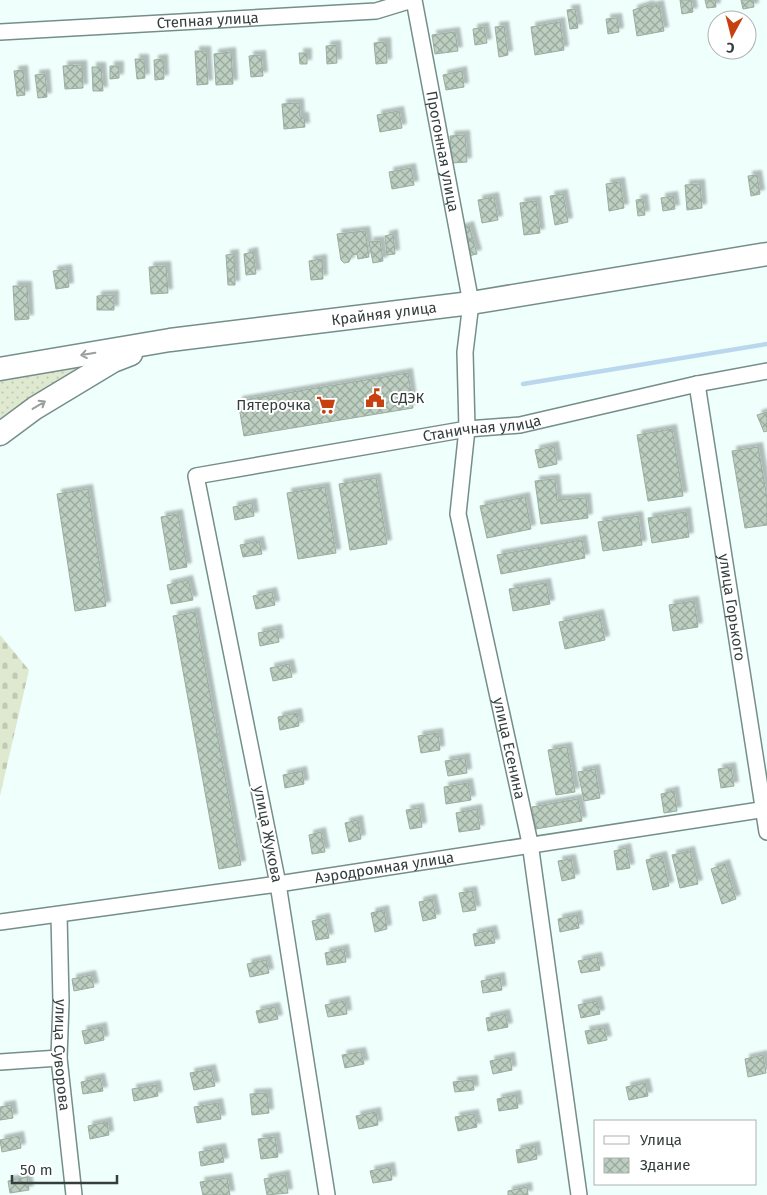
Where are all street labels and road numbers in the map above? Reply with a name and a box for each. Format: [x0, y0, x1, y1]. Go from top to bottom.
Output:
street label: Степная улица [156, 9, 259, 32]
street label: Прогонная улица [422, 89, 463, 213]
street label: Крайняя улица [330, 298, 438, 329]
street label: Станичная улица [421, 411, 543, 446]
street label: улица Горького [715, 552, 749, 662]
street label: улица Есенина [489, 696, 529, 801]
street label: улица Жукова [250, 784, 286, 884]
street label: Аэродромная улица [313, 848, 455, 887]
street label: улица Суворова [50, 999, 74, 1112]

